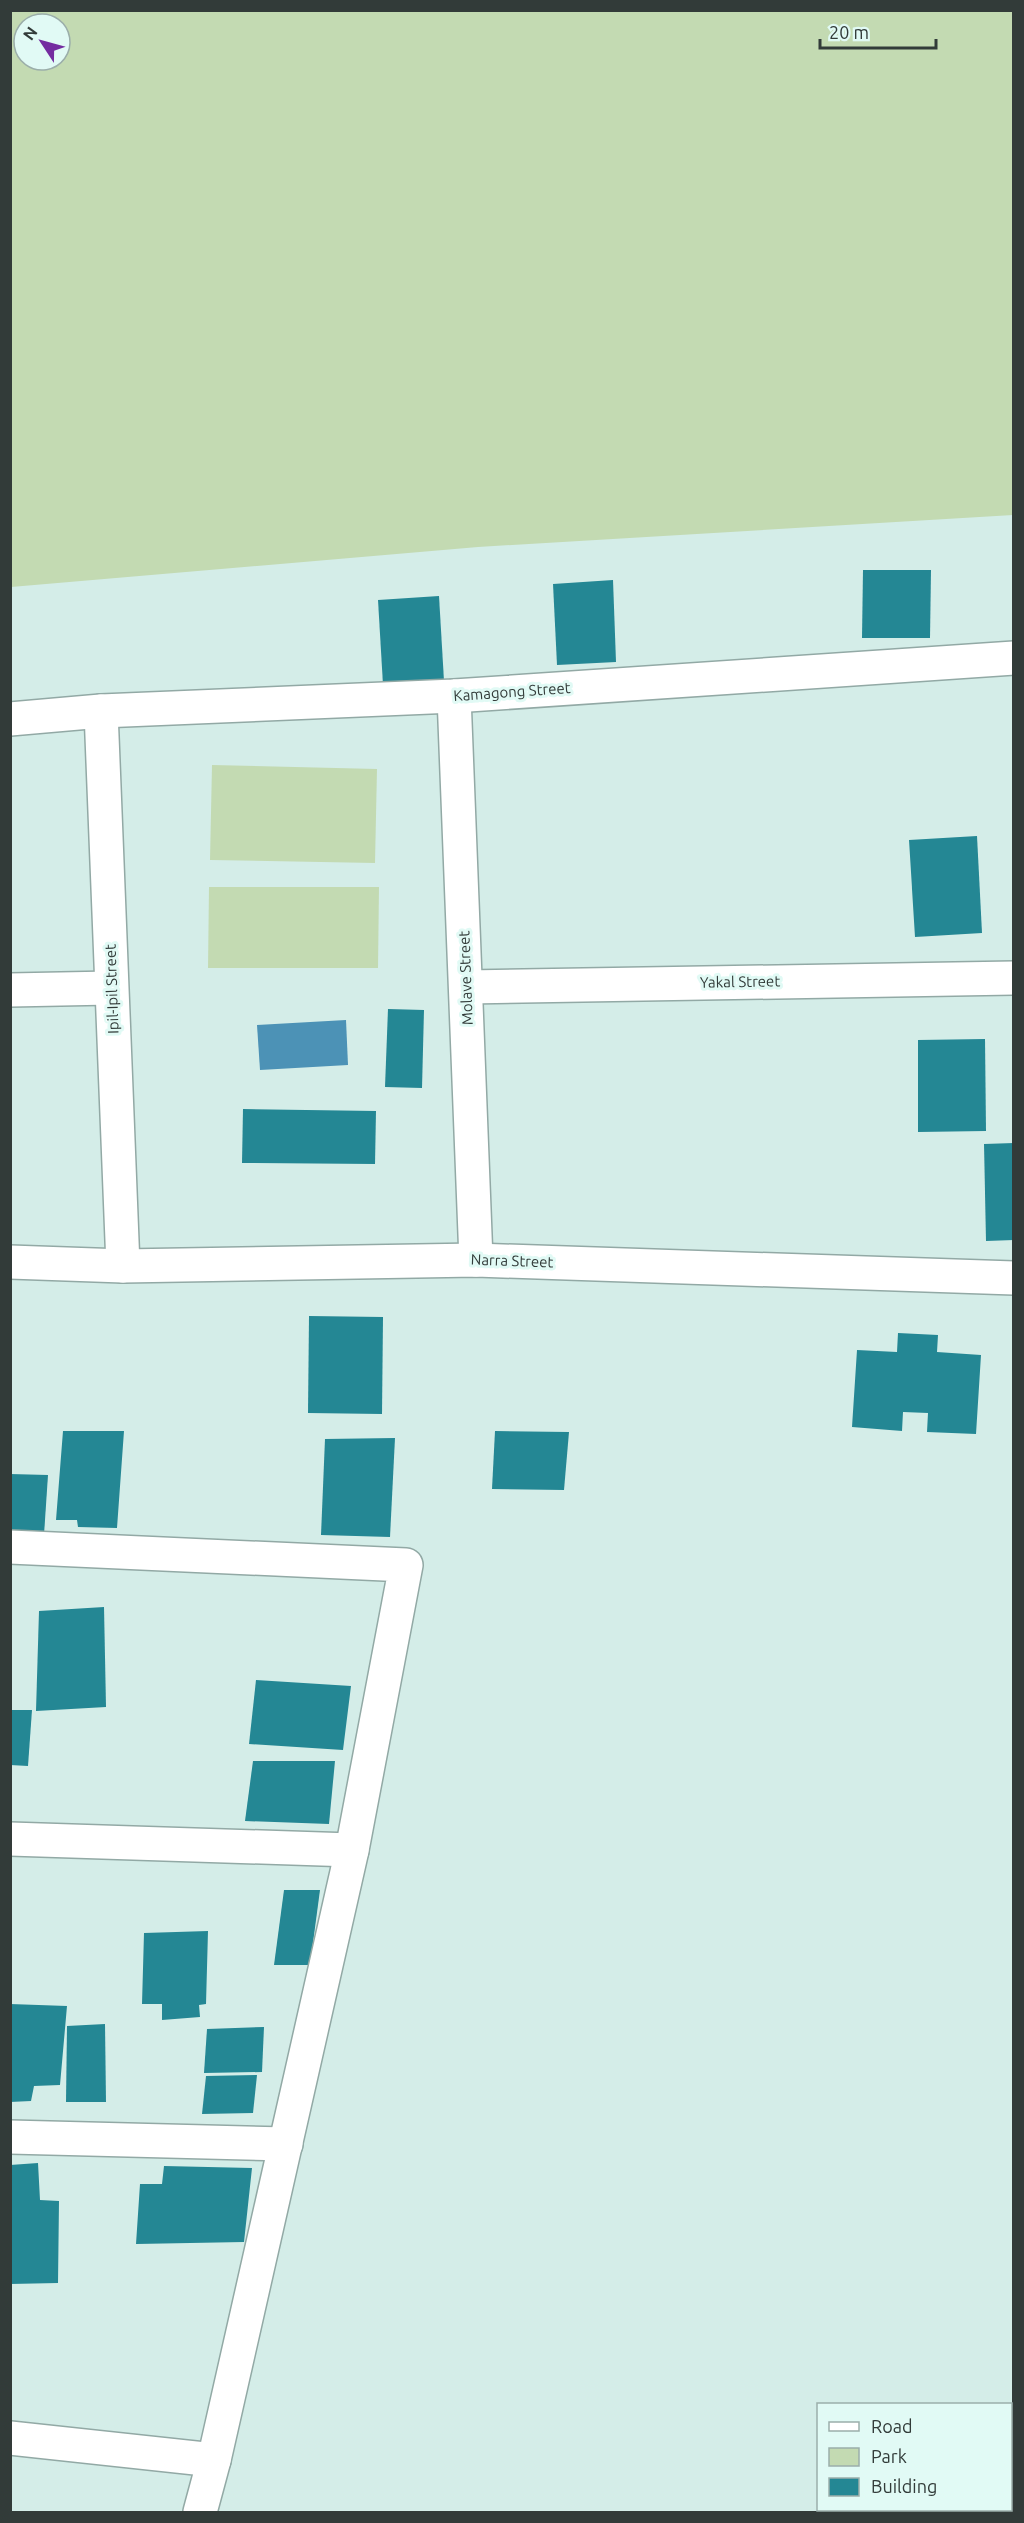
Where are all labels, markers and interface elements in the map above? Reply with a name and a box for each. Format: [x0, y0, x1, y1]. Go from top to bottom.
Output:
north arrow [12, 12, 72, 72]
scale bar [820, 12, 936, 50]
text: 20 m [829, 22, 869, 42]
text: N [19, 23, 41, 43]
street label: Kamagong Street [453, 679, 571, 704]
street label: Molave Street [455, 930, 476, 1025]
street label: Ipil-Ipil Street [101, 944, 122, 1034]
street label: Yakal Street [700, 972, 780, 991]
street label: Narra Street [470, 1251, 554, 1270]
legend [817, 2403, 1012, 2511]
text: Road [871, 2416, 913, 2436]
text: Park [871, 2446, 907, 2466]
text: Building [871, 2476, 937, 2496]

